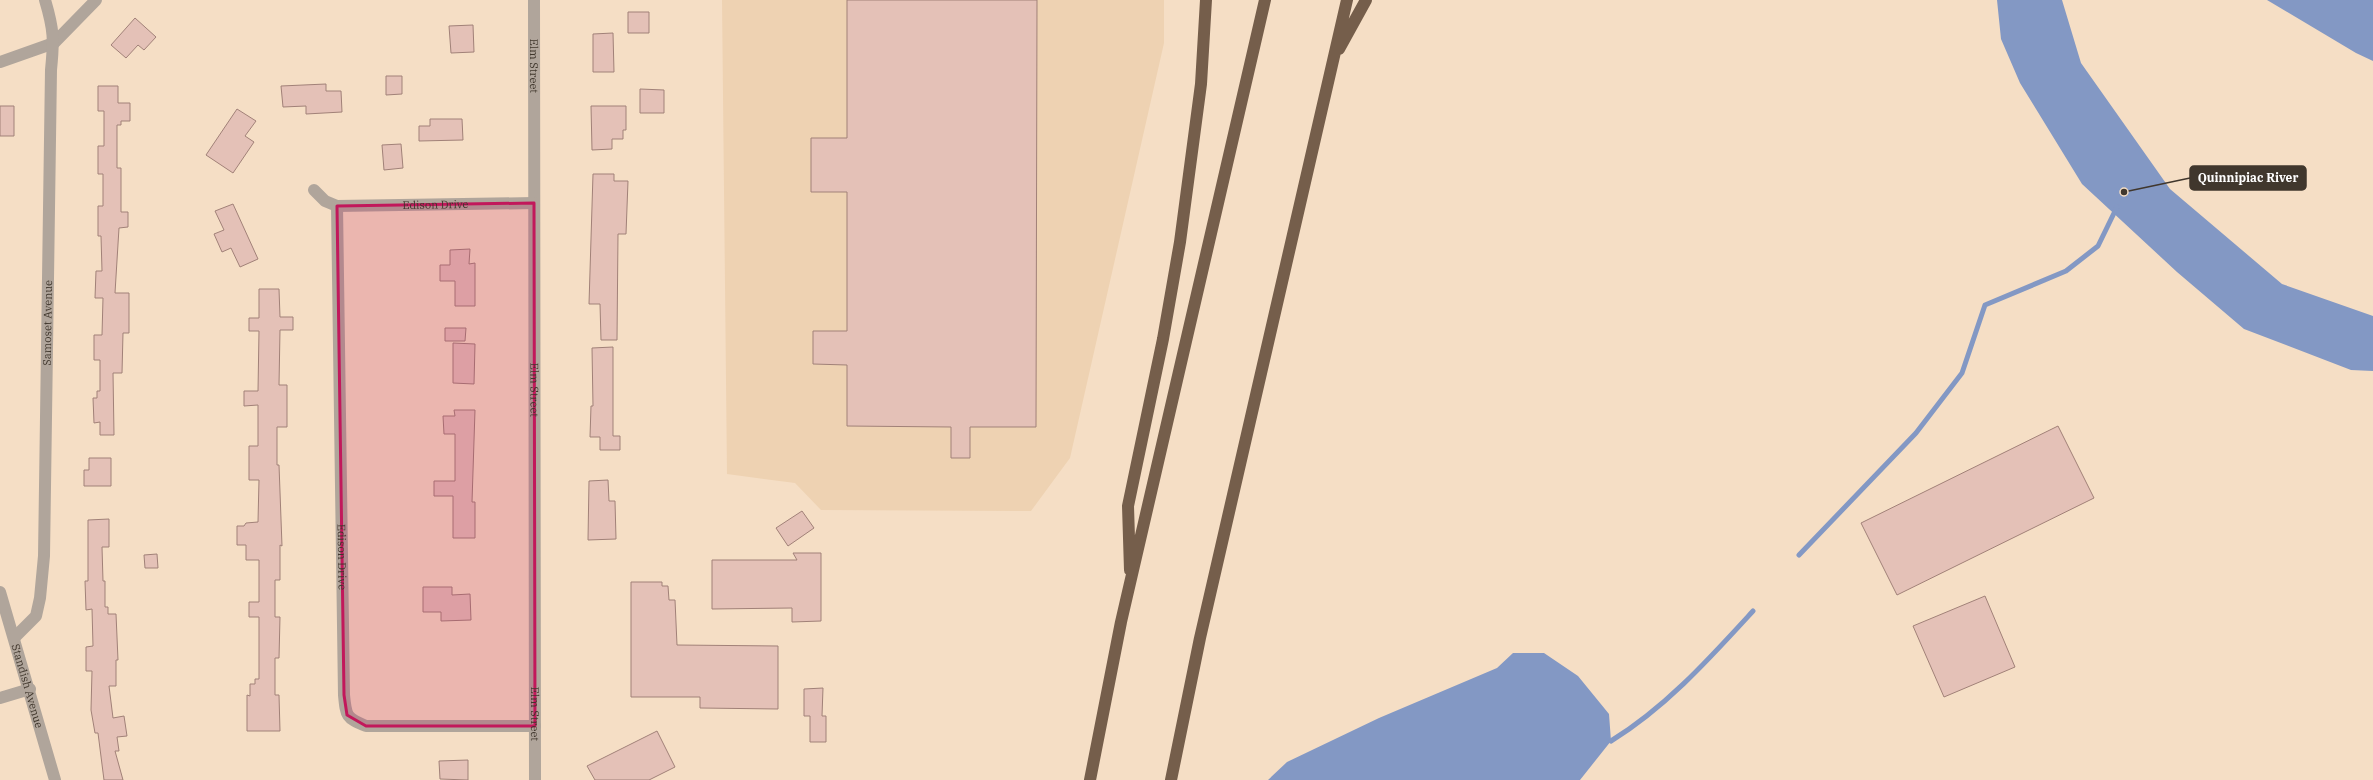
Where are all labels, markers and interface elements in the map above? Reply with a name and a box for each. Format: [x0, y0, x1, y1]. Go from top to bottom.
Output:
street label: Elm Street [527, 39, 541, 93]
callout: Quinnipiac River [2190, 166, 2306, 190]
text: Quinnipiac River [2198, 170, 2298, 185]
street label: Edison Drive [402, 197, 469, 212]
street label: Samoset Avenue [40, 280, 55, 366]
street label: Elm Street [527, 363, 542, 417]
street label: Edison Drive [335, 524, 349, 590]
street label: Standish Avenue [9, 642, 46, 730]
street label: Elm Street [528, 687, 542, 741]

